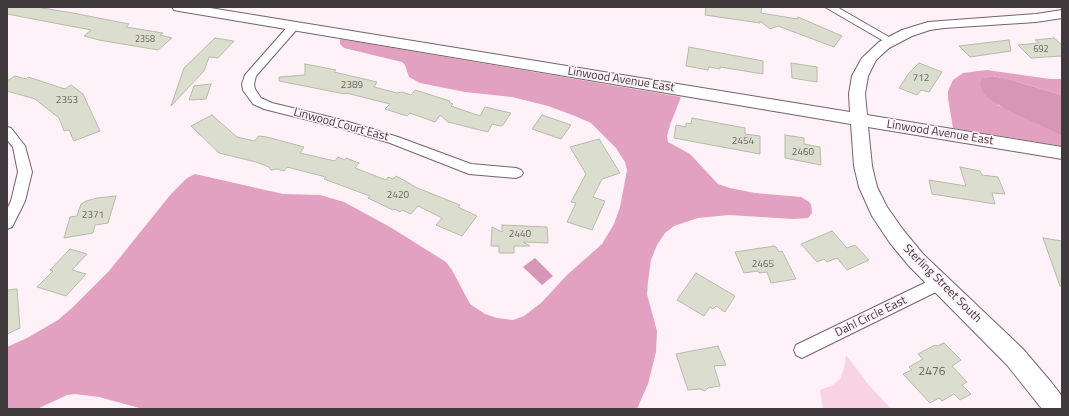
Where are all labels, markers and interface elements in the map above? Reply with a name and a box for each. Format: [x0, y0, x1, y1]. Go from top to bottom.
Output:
house number: 2358 [135, 35, 155, 45]
house number: 692 [1033, 45, 1049, 55]
street label: Linwood Avenue East [566, 64, 676, 96]
house number: 712 [913, 73, 929, 85]
house number: 2389 [341, 80, 363, 92]
house number: 2353 [56, 95, 78, 107]
street label: Linwood Court East [292, 105, 390, 145]
street label: Linwood Avenue East [885, 117, 995, 149]
house number: 2454 [732, 136, 754, 148]
house number: 2460 [792, 147, 814, 159]
house number: 2420 [387, 190, 409, 202]
house number: 2371 [82, 210, 104, 222]
house number: 2440 [509, 229, 531, 241]
street label: Sterling Street South [900, 242, 984, 326]
house number: 2465 [752, 259, 774, 271]
street label: Dahl Circle East [833, 293, 909, 341]
house number: 2476 [919, 365, 945, 379]

